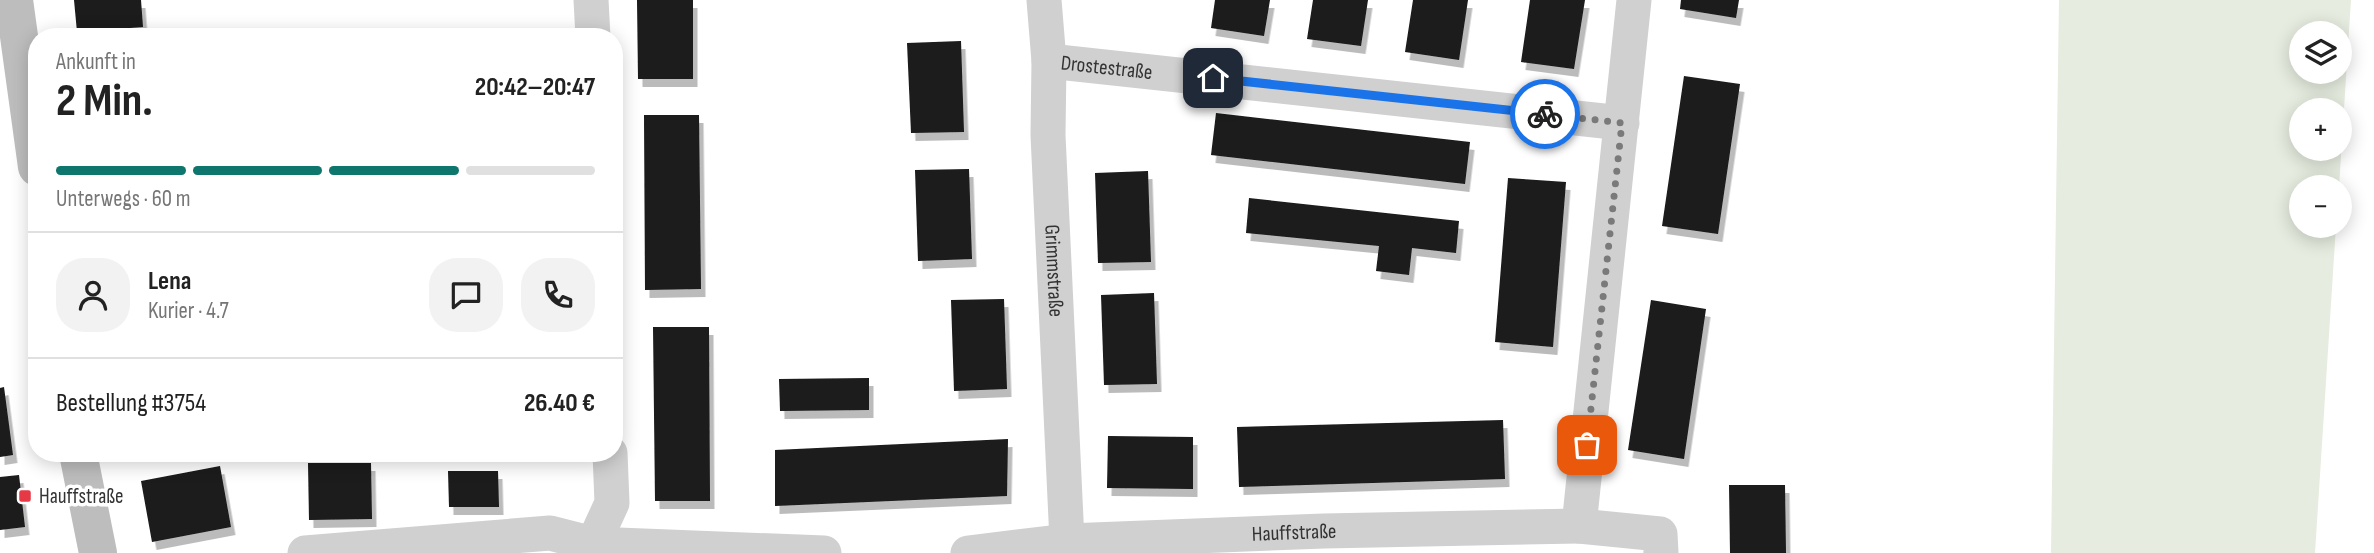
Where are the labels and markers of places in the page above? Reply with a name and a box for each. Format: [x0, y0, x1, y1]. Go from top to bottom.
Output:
pin [1183, 48, 1243, 108]
pin [1557, 415, 1617, 475]
place label: Hauffstraße [39, 484, 124, 509]
marker: Hauffstraße [17, 488, 33, 504]

